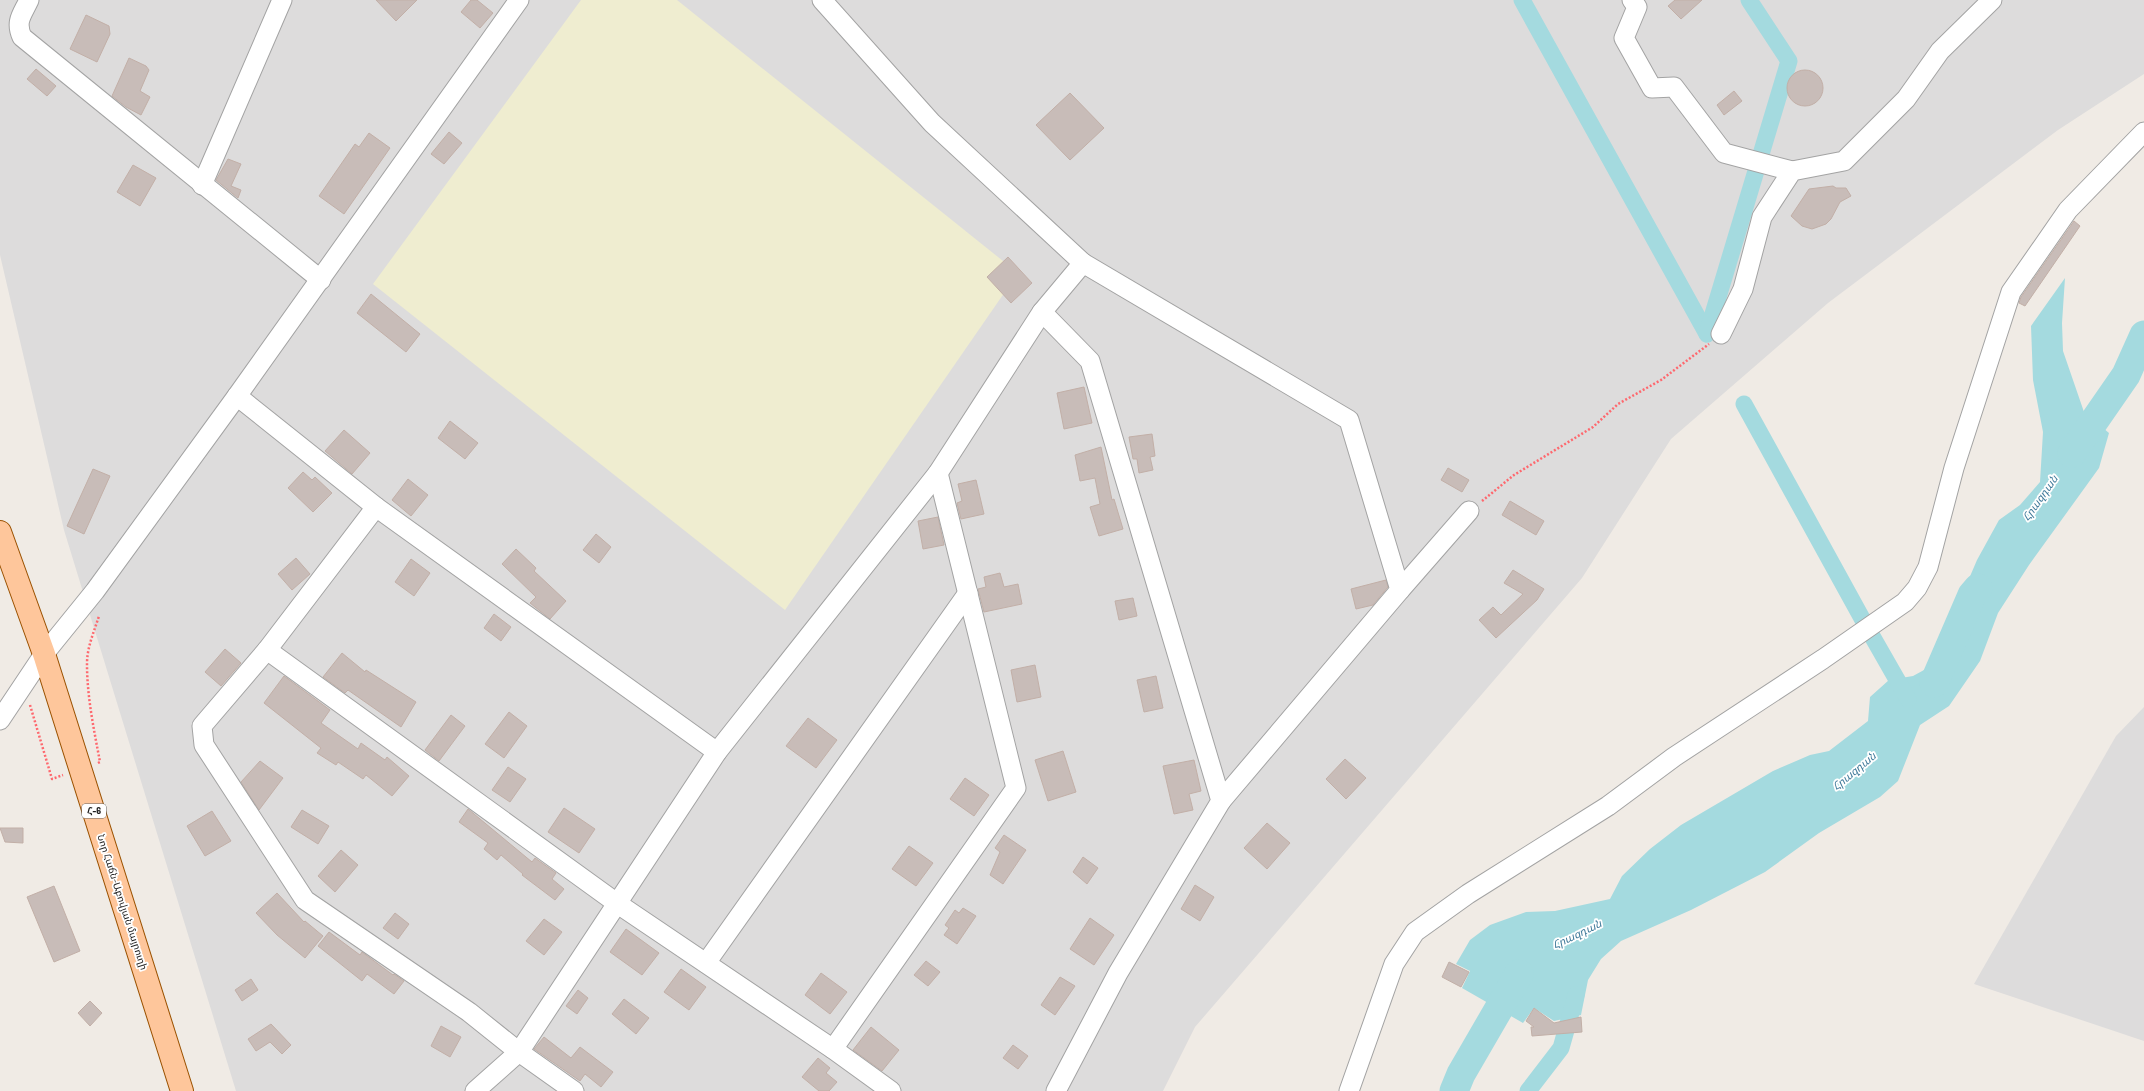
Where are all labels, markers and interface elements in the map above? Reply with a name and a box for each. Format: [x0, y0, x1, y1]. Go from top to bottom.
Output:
water label: Հրազդան [2019, 472, 2061, 524]
water label: Հրազդան [1829, 748, 1879, 793]
road number: Հ-6 [82, 804, 106, 818]
street label: Նոր Հաճն-Աբովյան մայրուղի [95, 833, 151, 971]
water label: Հրազդան [1550, 916, 1604, 952]

